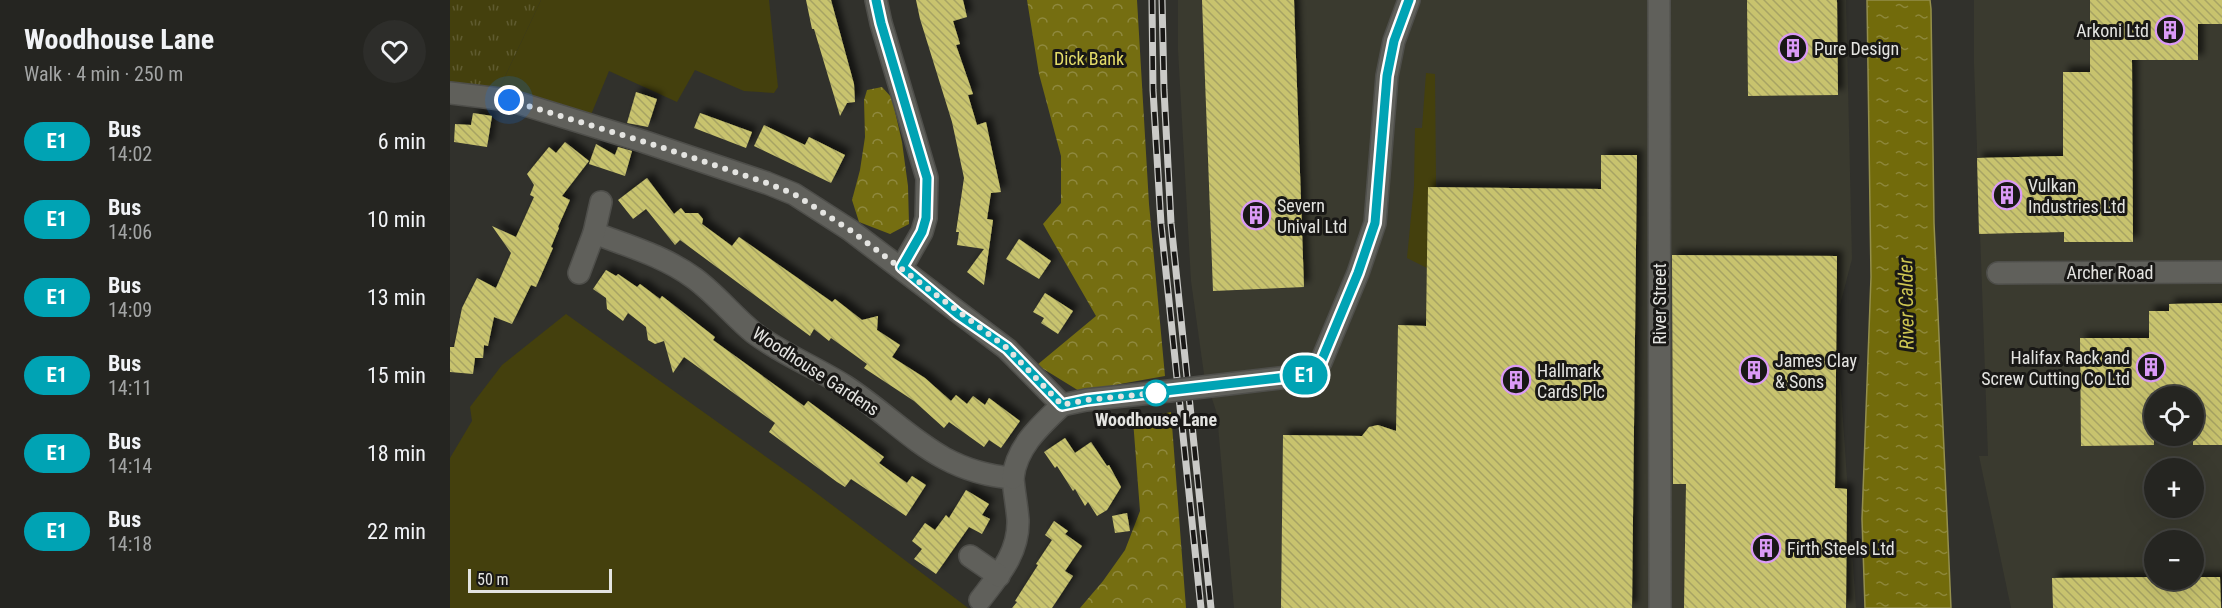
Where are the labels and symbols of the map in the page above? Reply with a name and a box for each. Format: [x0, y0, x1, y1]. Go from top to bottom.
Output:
building icon: Arkoni Ltd [2154, 14, 2186, 46]
place label: Arkoni Ltd [2076, 20, 2149, 41]
building icon: Pure Design [1777, 32, 1809, 64]
place label: Pure Design [1814, 38, 1899, 59]
park label: Dick Bank [1054, 48, 1124, 69]
your location [494, 85, 524, 115]
place label: Vulkan Industries Ltd [2028, 175, 2126, 217]
building icon: Vulkan Industries Ltd [1991, 179, 2023, 211]
place label: Severn Unival Ltd [1277, 195, 1347, 237]
building icon: Severn Unival Ltd [1240, 199, 1272, 231]
water label: River Calder [1893, 257, 1919, 350]
street label: Archer Road [2067, 262, 2153, 283]
street label: River Street [1649, 263, 1670, 345]
street label: Woodhouse Gardens [749, 322, 883, 420]
place label: Halifax Rack and Screw Cutting Co Ltd [1981, 347, 2130, 389]
place label: James Clay & Sons [1775, 350, 1857, 392]
building icon: Halifax Rack and Screw Cutting Co Ltd [2135, 351, 2167, 383]
building icon: James Clay & Sons [1738, 354, 1770, 386]
line badge: E1 [1278, 356, 1332, 394]
place label: Hallmark Cards Plc [1537, 360, 1605, 402]
building icon: Hallmark Cards Plc [1500, 364, 1532, 396]
marker: Woodhouse Lane [1143, 380, 1169, 406]
place label: Woodhouse Lane [1095, 409, 1217, 430]
building icon: Firth Steels Ltd [1750, 532, 1782, 564]
place label: Firth Steels Ltd [1787, 538, 1895, 559]
scale bar [468, 566, 612, 594]

